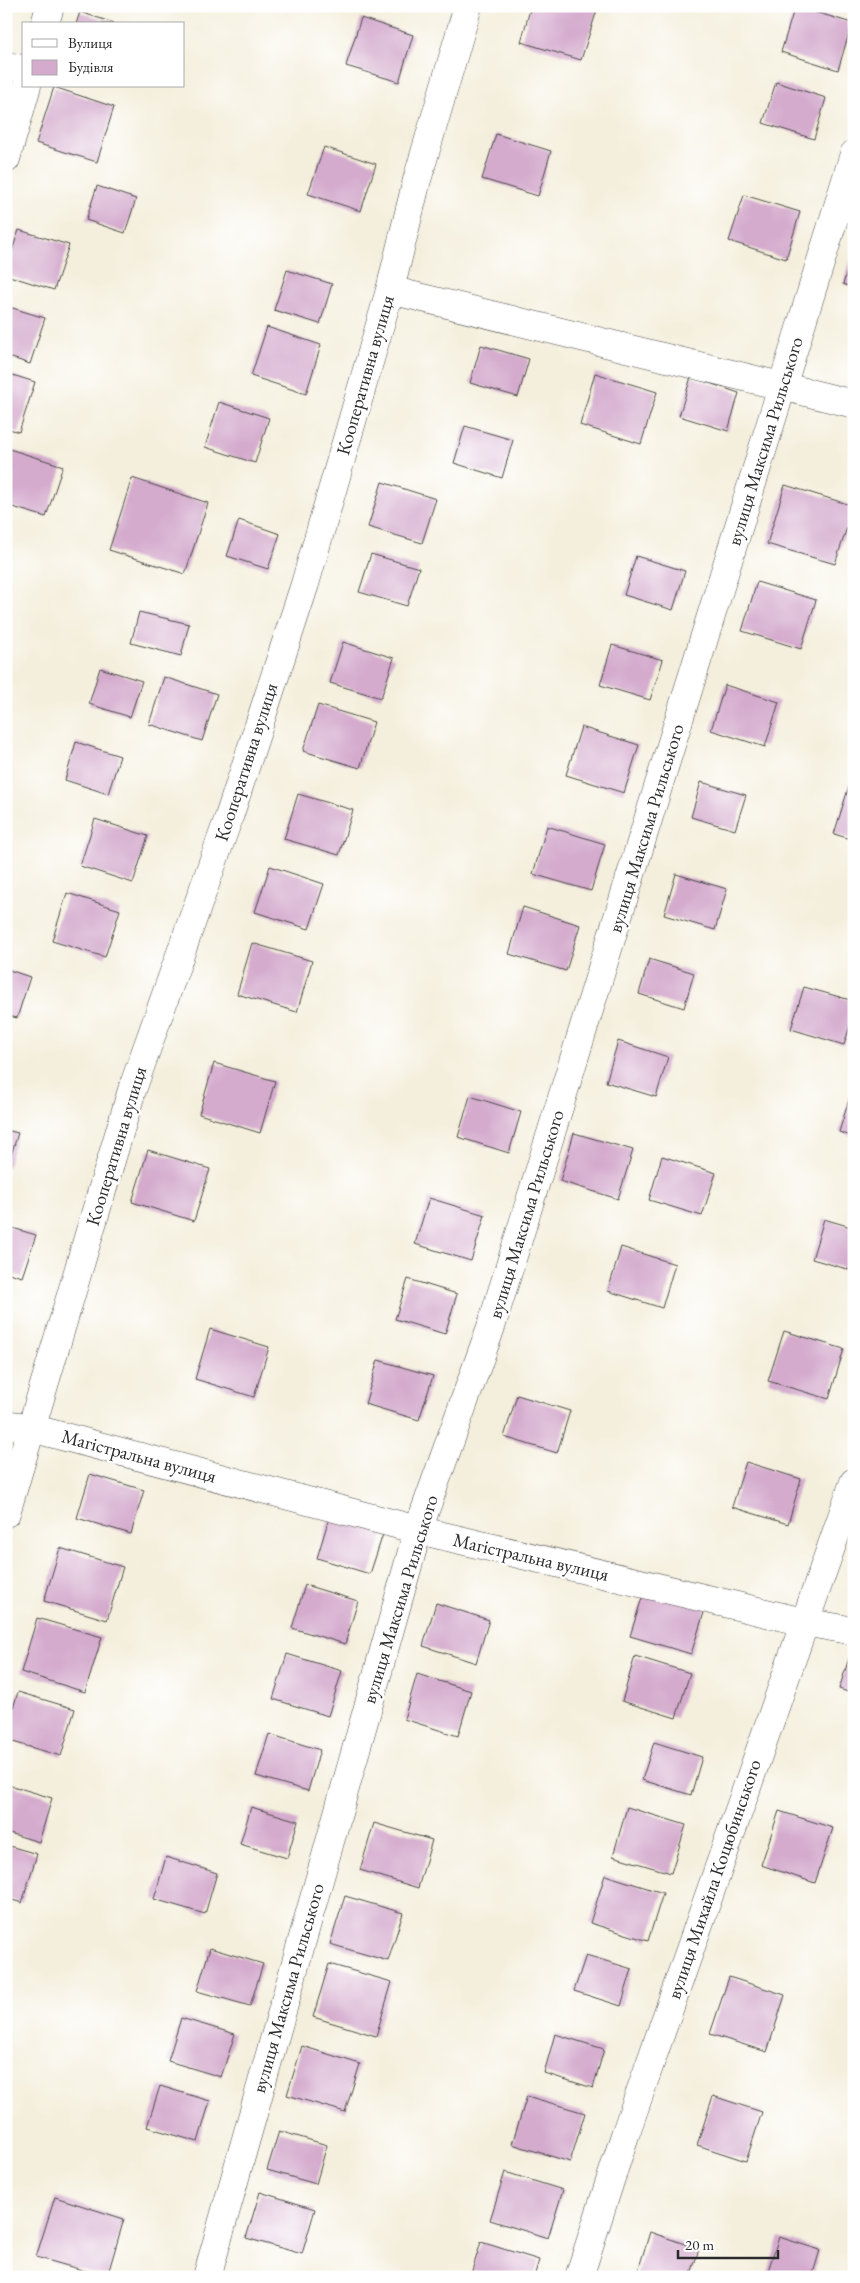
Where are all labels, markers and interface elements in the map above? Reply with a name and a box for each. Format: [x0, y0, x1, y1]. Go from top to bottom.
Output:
legend [22, 22, 185, 88]
text: Вулиця [68, 33, 113, 52]
text: Будівля [68, 57, 114, 76]
street label: Кооперативна вулиця [330, 292, 400, 458]
street label: вулиця Максима Рильського [721, 334, 809, 548]
street label: Кооперативна вулиця [209, 679, 284, 844]
street label: вулиця Максима Рильського [602, 721, 690, 935]
street label: Кооперативна вулиця [80, 1063, 152, 1229]
street label: вулиця Максима Рильського [482, 1107, 570, 1321]
street label: Магістральна вулиця [59, 1423, 220, 1489]
street label: вулиця Максима Рильського [356, 1492, 444, 1706]
street label: Магістральна вулиця [451, 1527, 612, 1587]
street label: вулиця Михайла Коцюбинського [661, 1756, 767, 2002]
street label: вулиця Максима Рильського [246, 1880, 330, 2096]
scale bar [678, 2228, 778, 2260]
text: 20 m [685, 2235, 714, 2254]

